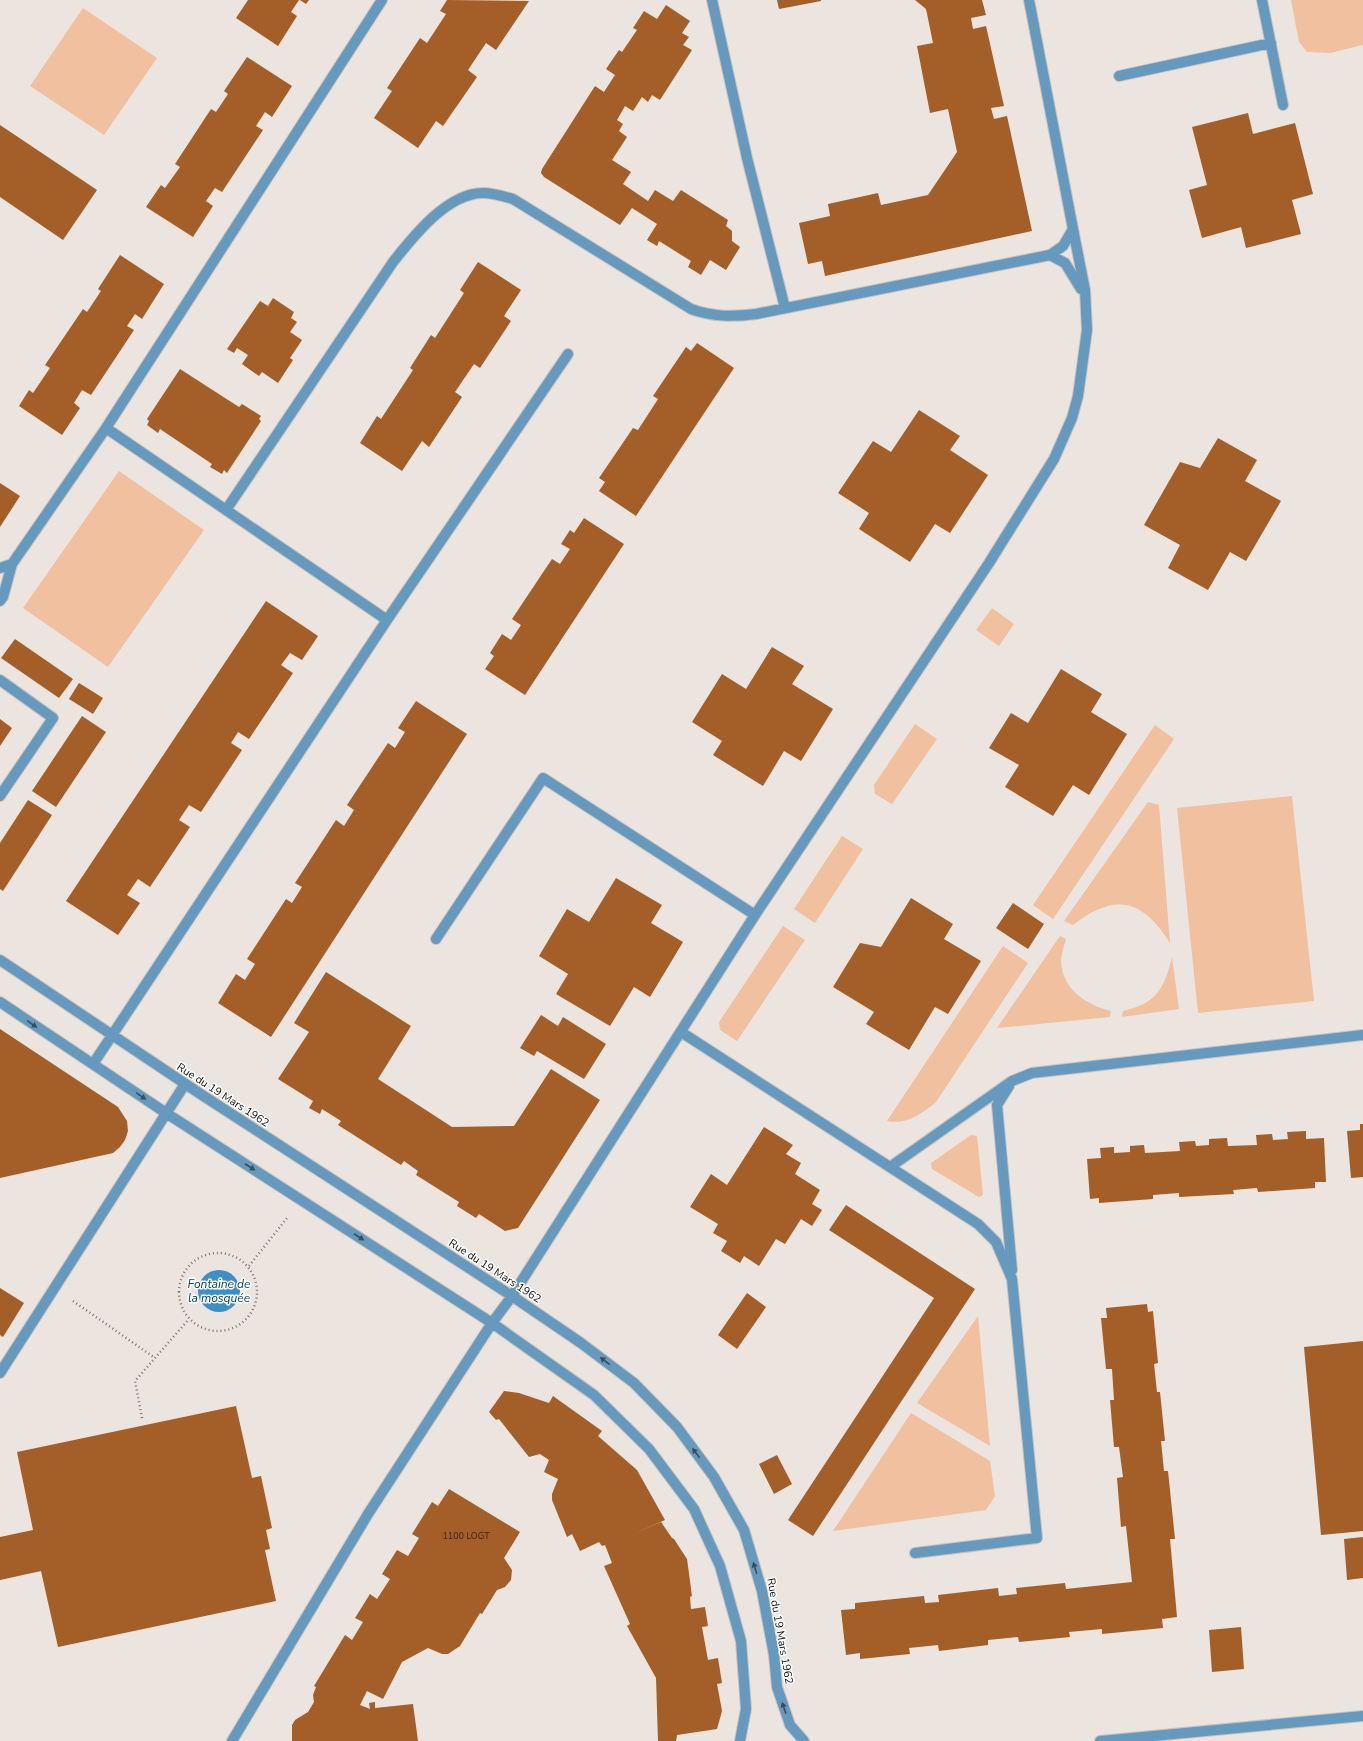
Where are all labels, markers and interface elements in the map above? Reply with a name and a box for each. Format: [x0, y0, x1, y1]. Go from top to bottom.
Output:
one-way arrow [27, 1020, 38, 1028]
street label: Rue du 19 Mars 1962 [174, 1059, 272, 1131]
one-way arrow [135, 1092, 146, 1100]
one-way arrow [244, 1163, 255, 1171]
one-way arrow [353, 1234, 365, 1241]
street label: Rue du 19 Mars 1962 [446, 1235, 544, 1307]
water label: Fontaine de la mosquée [188, 1276, 251, 1306]
one-way arrow [600, 1358, 610, 1366]
one-way arrow [692, 1448, 700, 1458]
house number: 1100 LOGT [442, 1530, 490, 1542]
one-way arrow [752, 1561, 758, 1573]
street label: Rue du 19 Mars 1962 [763, 1577, 797, 1685]
one-way arrow [781, 1702, 787, 1714]

